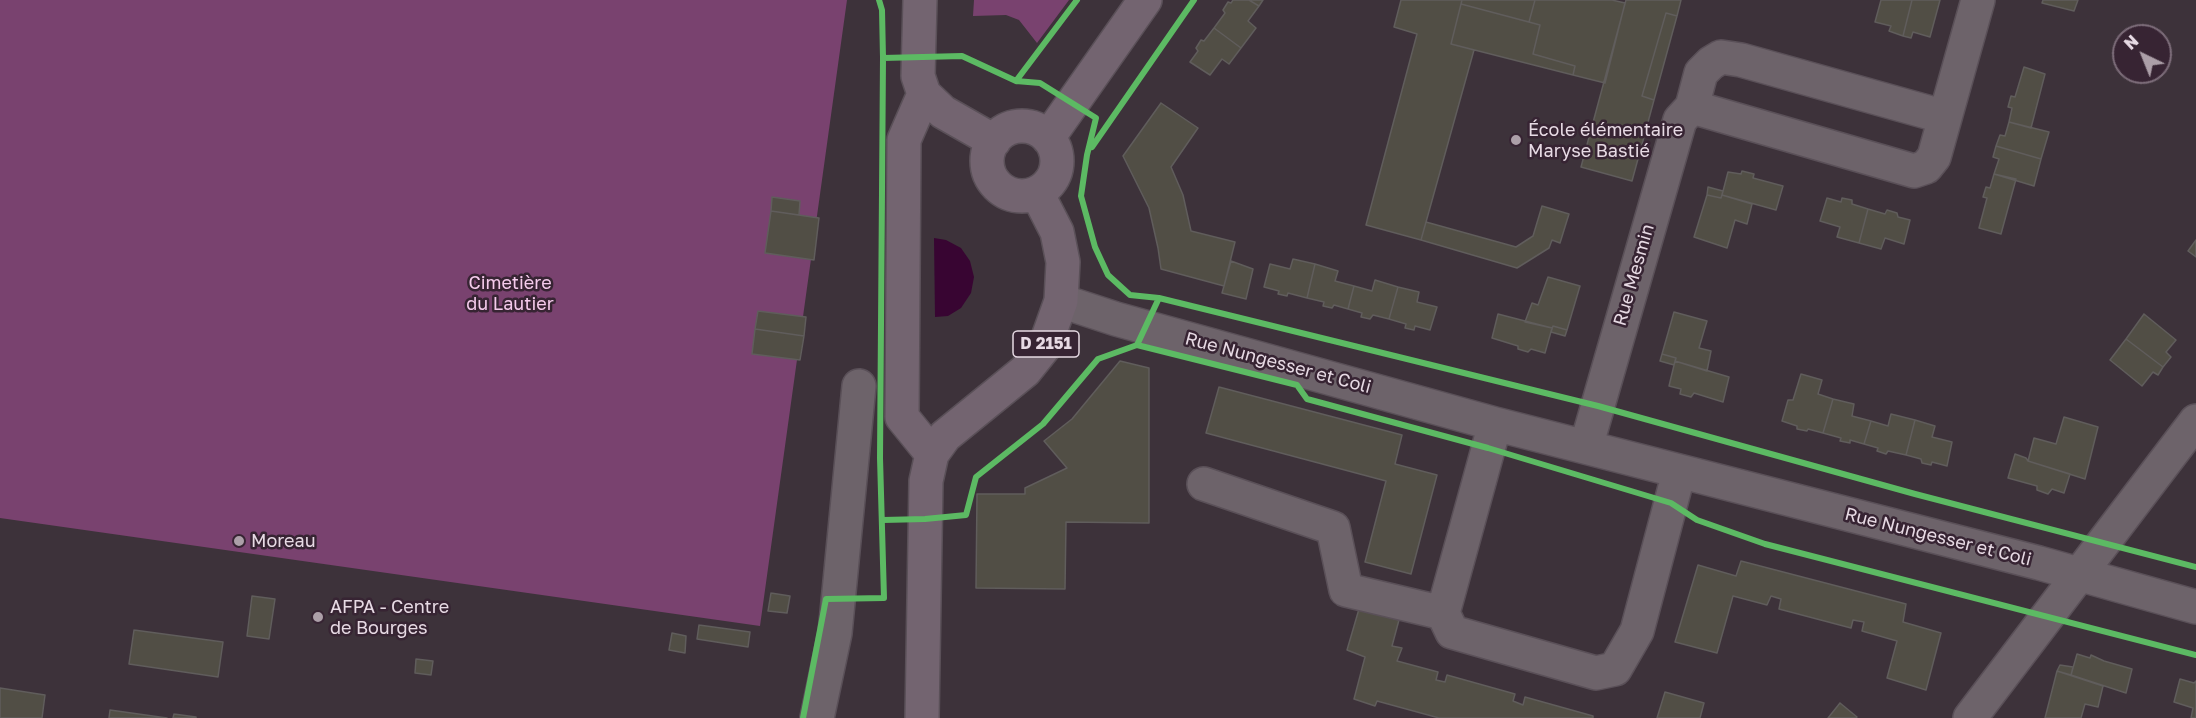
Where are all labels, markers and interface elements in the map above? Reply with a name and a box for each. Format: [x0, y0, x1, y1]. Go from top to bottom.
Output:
north arrow [2112, 24, 2172, 84]
text: N [2120, 31, 2142, 54]
place label: École élémentaire Maryse Bastié [1528, 119, 1683, 162]
marker: École élémentaire Maryse Bastié [1509, 133, 1523, 147]
street label: Rue Mesmin [1609, 222, 1659, 328]
park label: Cimetière du Lautier [466, 272, 554, 314]
street label: Rue Nungesser et Coli [1183, 328, 1373, 398]
road number: D 2151 [1013, 331, 1079, 357]
street label: Rue Nungesser et Coli [1842, 503, 2034, 571]
place label: Moreau [251, 530, 316, 552]
marker: Moreau [232, 534, 246, 548]
place label: AFPA - Centre de Bourges [330, 596, 449, 638]
marker: AFPA - Centre de Bourges [311, 610, 325, 624]

